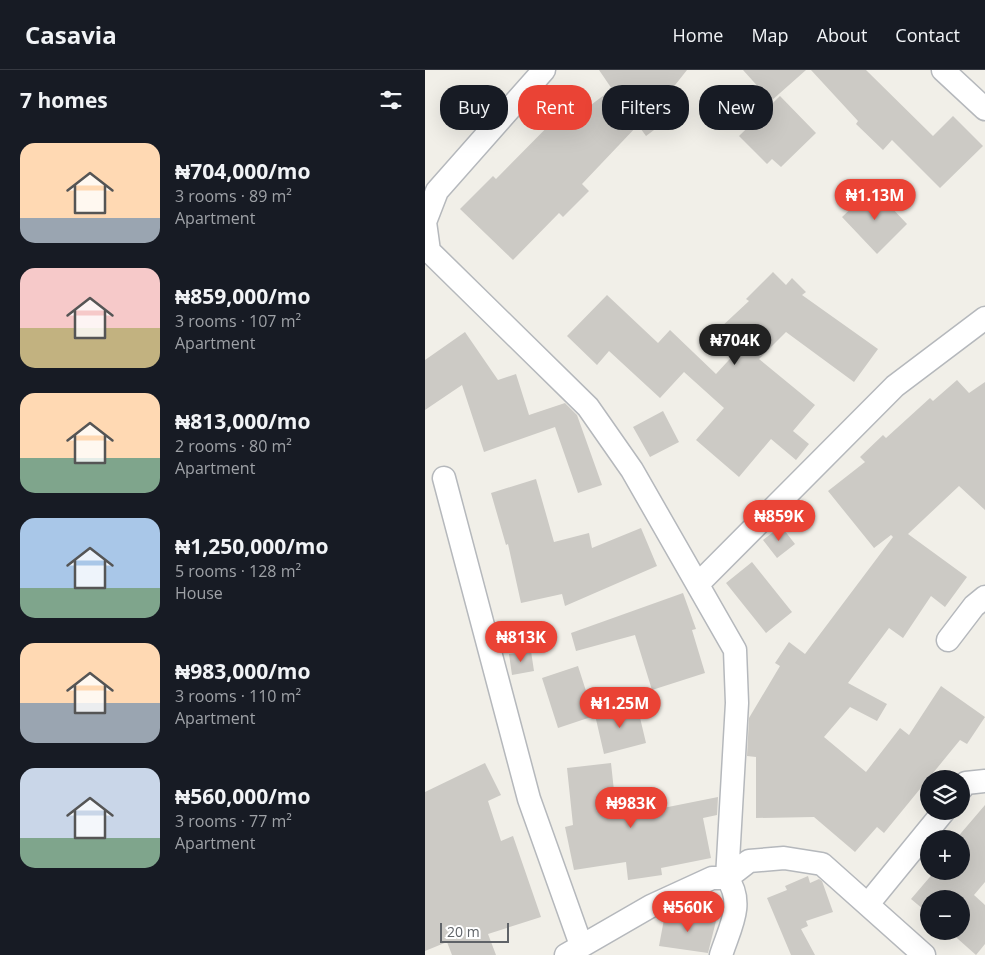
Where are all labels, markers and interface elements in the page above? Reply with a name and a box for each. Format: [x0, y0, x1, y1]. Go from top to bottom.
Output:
text: Casavia [25, 18, 117, 51]
text: Home [673, 23, 723, 47]
text: Map [751, 23, 789, 47]
text: About [817, 23, 867, 47]
text: Contact [895, 23, 960, 47]
chip: Buy [440, 85, 508, 130]
chip: Rent [518, 85, 592, 130]
chip: Filters [602, 85, 689, 130]
chip: New [699, 85, 773, 130]
text: 7 homes [20, 86, 108, 114]
icon: filters [377, 86, 405, 114]
text: ₦704,000/mo [175, 157, 311, 185]
icon: home [60, 163, 120, 223]
pin: ₦1.13M [834, 178, 916, 221]
text: ₦1.13M [846, 184, 904, 206]
text: 3 rooms · 89 m² [175, 185, 292, 207]
text: Apartment [175, 207, 255, 229]
text: ₦859,000/mo [175, 282, 311, 310]
icon: home [60, 288, 120, 348]
text: 3 rooms · 107 m² [175, 310, 301, 332]
pin: ₦704K [700, 324, 770, 366]
text: ₦704K [710, 329, 760, 351]
text: Apartment [175, 332, 255, 354]
text: ₦813,000/mo [175, 407, 311, 435]
icon: home [60, 413, 120, 473]
text: 2 rooms · 80 m² [175, 435, 292, 457]
text: Apartment [175, 457, 255, 479]
pin: ₦859K [744, 500, 814, 542]
text: ₦859K [754, 505, 804, 527]
text: ₦1,250,000/mo [175, 532, 329, 560]
icon: home [60, 538, 120, 598]
text: 5 rooms · 128 m² [175, 560, 301, 582]
text: House [175, 582, 223, 604]
pin: ₦813K [486, 620, 556, 663]
text: ₦813K [496, 626, 546, 648]
text: ₦983,000/mo [175, 657, 311, 685]
icon: home [60, 663, 120, 723]
text: 3 rooms · 110 m² [175, 685, 301, 707]
pin: ₦1.25M [579, 686, 661, 729]
text: ₦1.25M [591, 692, 649, 714]
text: Apartment [175, 707, 255, 729]
map controls [920, 770, 970, 940]
button: layers [920, 770, 970, 820]
text: ₦560,000/mo [175, 782, 311, 810]
pin: ₦983K [596, 786, 666, 829]
icon: home [60, 788, 120, 848]
text: ₦983K [606, 792, 656, 814]
text: 3 rooms · 77 m² [175, 810, 292, 832]
button: + [920, 830, 970, 880]
text: Apartment [175, 832, 255, 854]
pin: ₦560K [653, 890, 723, 933]
button: − [920, 890, 970, 940]
text: ₦560K [663, 896, 713, 918]
scale bar [440, 920, 509, 943]
text: 20 m [447, 922, 480, 941]

